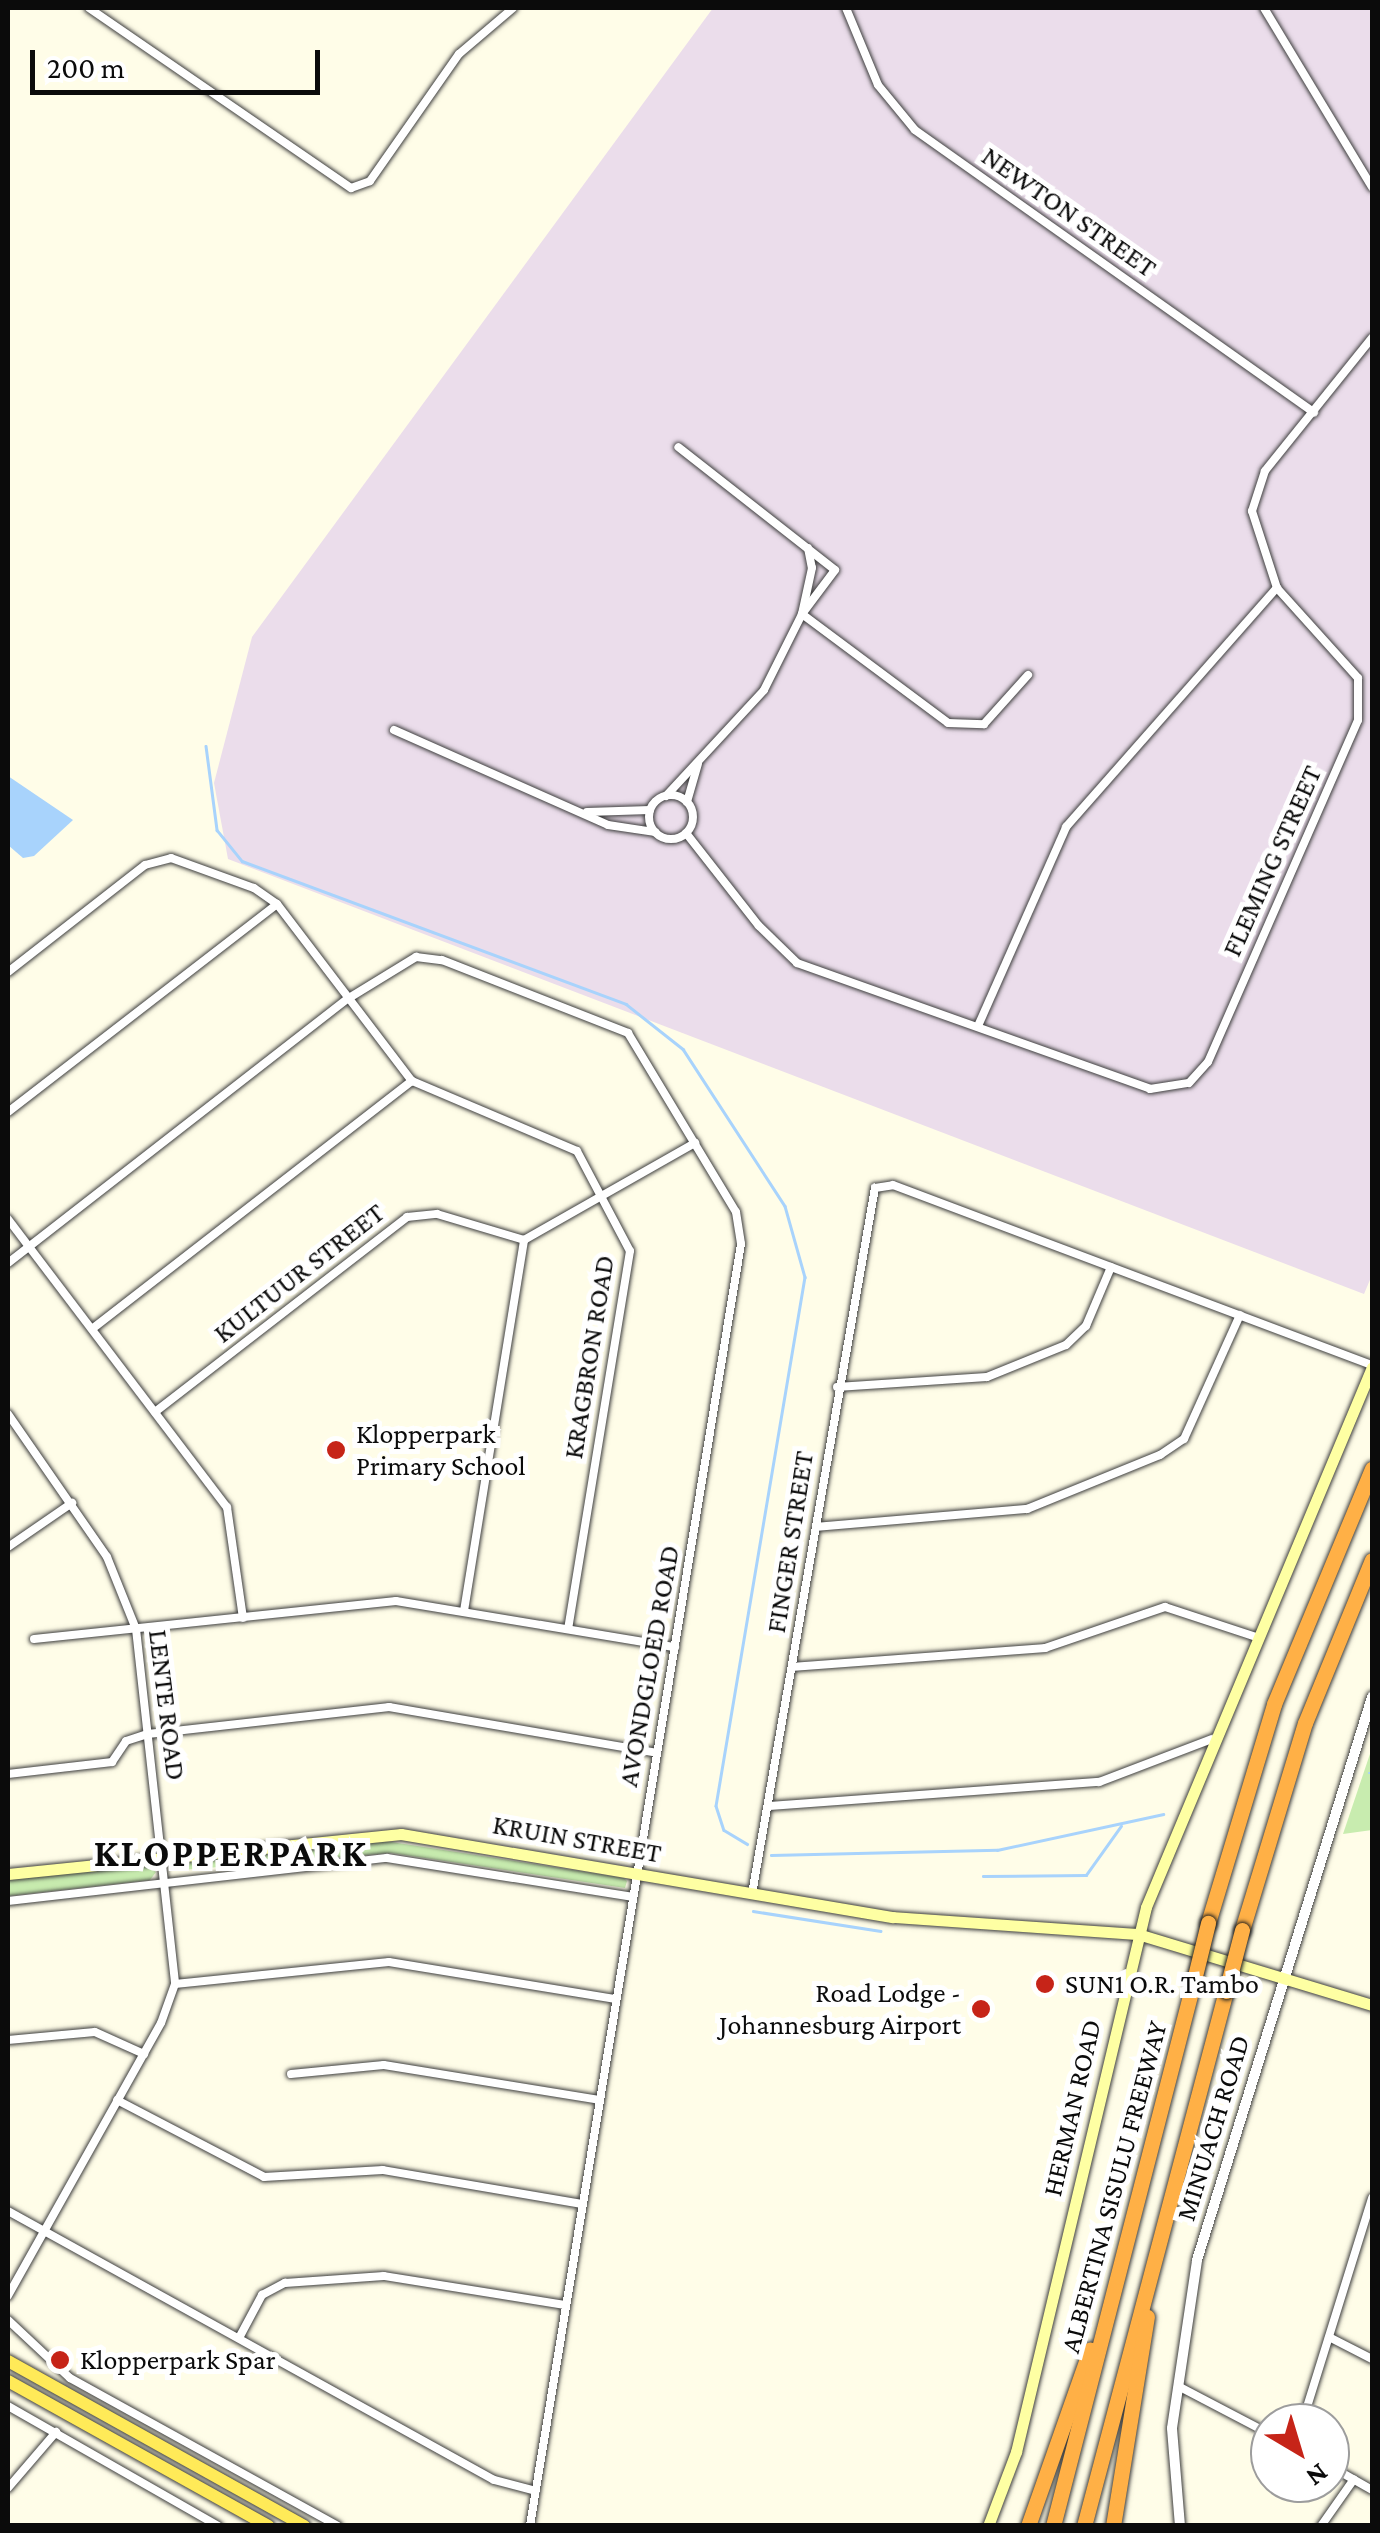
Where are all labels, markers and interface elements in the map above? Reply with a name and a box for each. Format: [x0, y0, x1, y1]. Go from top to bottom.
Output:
scale bar [35, 30, 325, 92]
text: 200 m [47, 51, 125, 84]
street label: NEWTON STREET [975, 139, 1163, 285]
street label: FLEMING STREET [1215, 760, 1329, 962]
street label: KULTUUR STREET [207, 1196, 391, 1350]
street label: KRAGBRON ROAD [556, 1253, 622, 1461]
place label: Klopperpark Primary School [356, 1417, 526, 1483]
marker: Klopperpark Primary School [325, 1439, 347, 1461]
street label: FINGER STREET [759, 1449, 821, 1635]
street label: AVONDGLOED ROAD [611, 1543, 687, 1789]
street label: LENTE ROAD [141, 1628, 193, 1782]
street label: KRUIN STREET [490, 1808, 664, 1870]
district label: KLOPPERPARK [94, 1831, 368, 1877]
place label: SUN1 O.R. Tambo [1065, 1967, 1259, 2001]
marker: SUN1 O.R. Tambo [1034, 1973, 1056, 1995]
place label: Road Lodge - Johannesburg Airport [719, 1976, 961, 2042]
marker: Road Lodge - Johannesburg Airport [970, 1998, 992, 2020]
street label: HERMAN ROAD [1035, 2016, 1109, 2200]
street label: ALBERTINA SISULU FREEWAY [1054, 2017, 1174, 2357]
street label: MINUACH ROAD [1169, 2031, 1257, 2225]
place label: Klopperpark Spar [80, 2343, 276, 2377]
marker: Klopperpark Spar [49, 2349, 71, 2371]
north arrow [1250, 2403, 1350, 2503]
text: N [1300, 2457, 1335, 2494]

